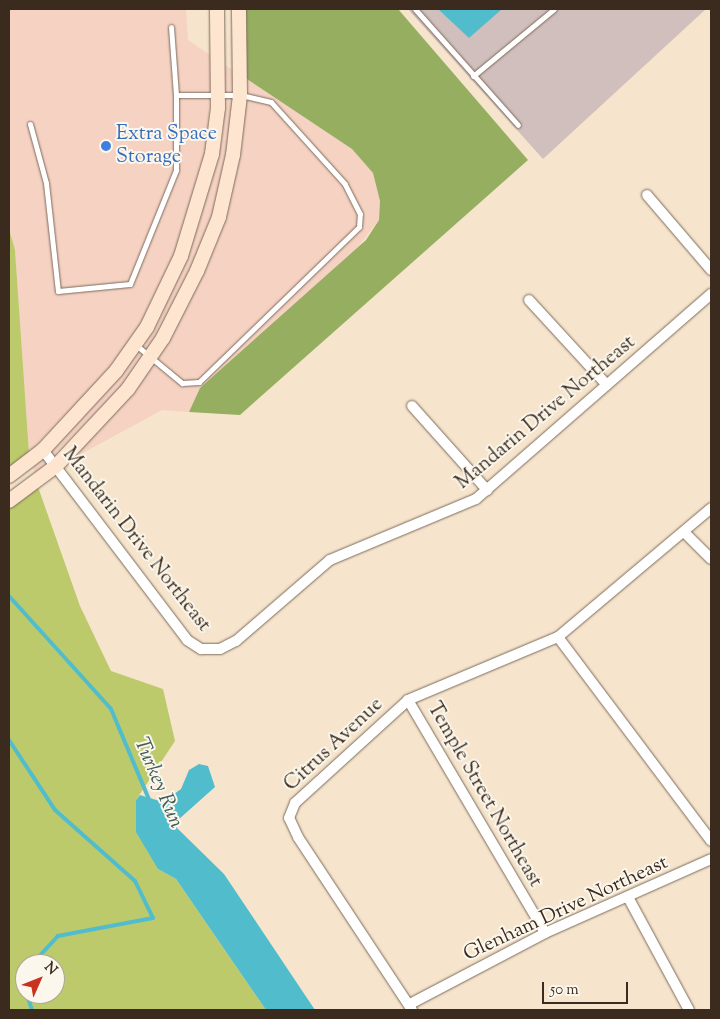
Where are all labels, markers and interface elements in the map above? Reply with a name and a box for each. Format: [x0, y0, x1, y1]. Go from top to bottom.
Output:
place label: Extra Space Storage [116, 122, 217, 169]
marker: Extra Space Storage [100, 140, 112, 152]
street label: Mandarin Drive Northeast [451, 331, 641, 495]
street label: Mandarin Drive Northeast [57, 443, 215, 637]
street label: Citrus Avenue [280, 693, 388, 797]
street label: Temple Street Northeast [421, 698, 547, 892]
water label: Turkey Run [128, 734, 188, 832]
street label: Glenham Drive Northeast [460, 851, 672, 967]
north arrow [15, 954, 65, 1004]
text: N [39, 958, 61, 980]
scale bar [545, 972, 631, 1004]
text: 50 m [550, 980, 579, 1001]

